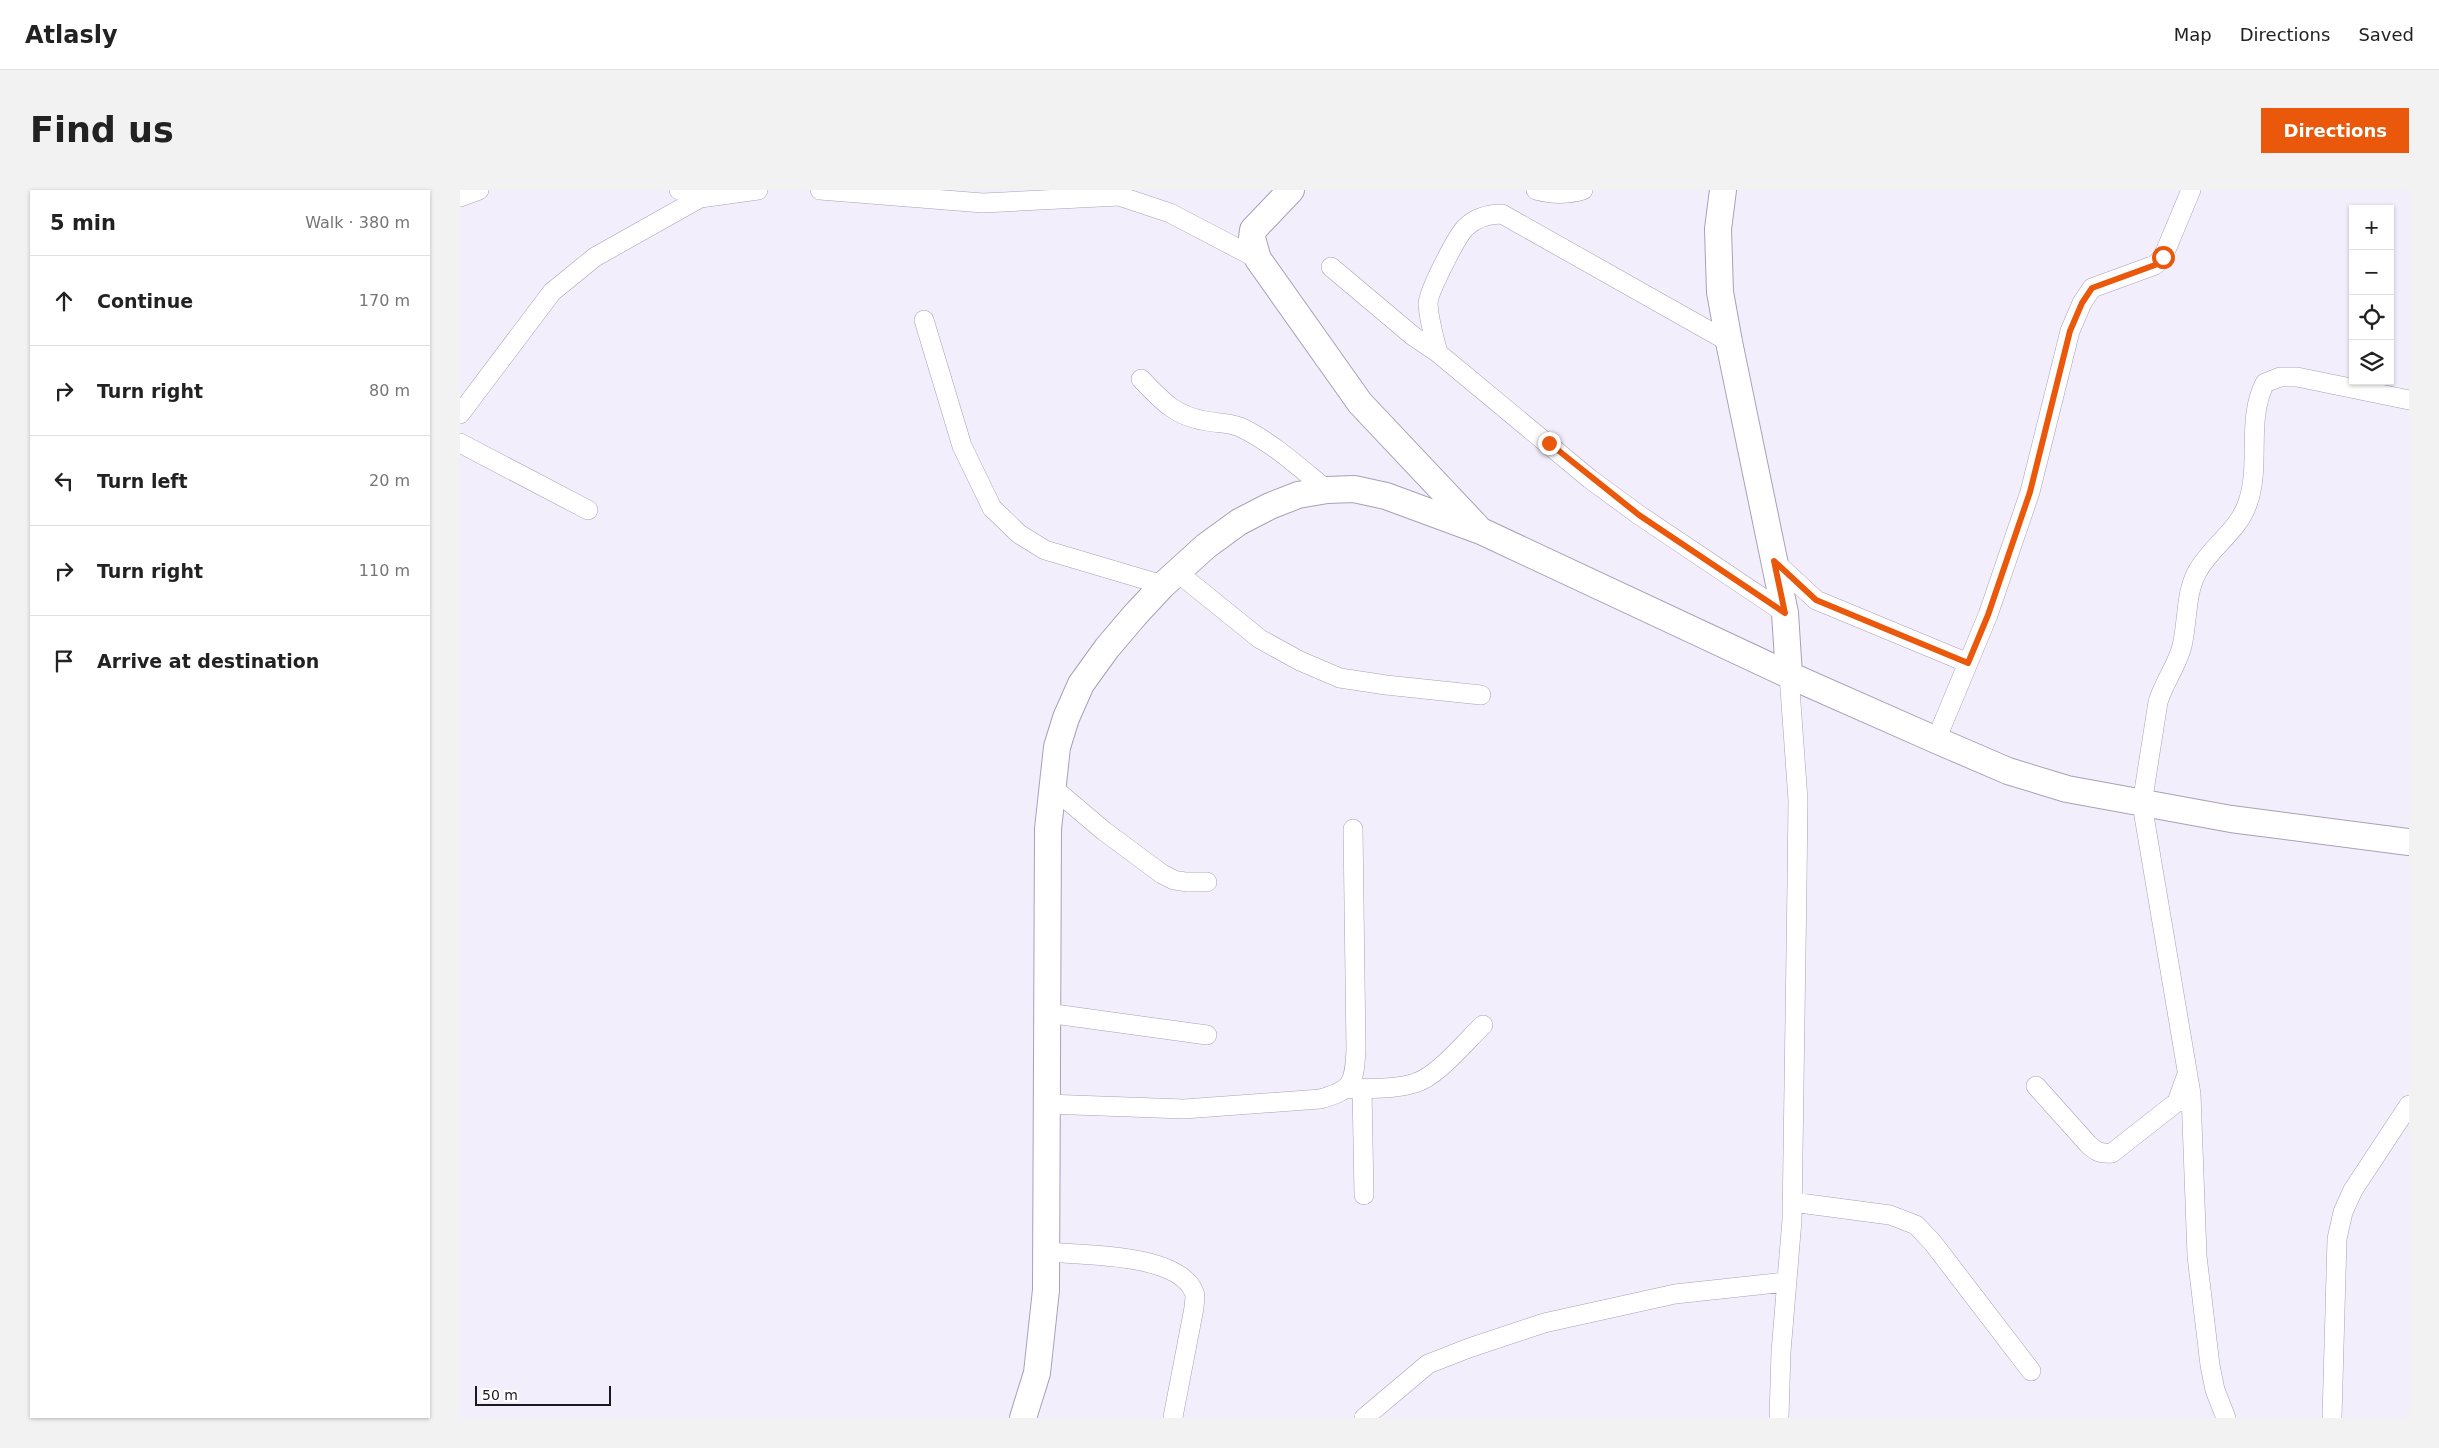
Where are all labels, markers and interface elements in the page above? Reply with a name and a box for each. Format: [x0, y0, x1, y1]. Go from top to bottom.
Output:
text: Atlasly [25, 21, 118, 49]
text: Map [2174, 24, 2212, 45]
text: Directions [2240, 24, 2330, 45]
text: Saved [2358, 24, 2414, 45]
button: Directions [2261, 108, 2409, 153]
text: Find us [30, 110, 174, 150]
map controls [2349, 205, 2394, 385]
button: + [2349, 205, 2394, 250]
text: 5 min [50, 211, 116, 235]
text: Walk · 380 m [305, 213, 410, 232]
route start [2152, 246, 2175, 269]
button: − [2349, 250, 2394, 295]
icon: ahead [50, 287, 78, 315]
text: Continue [97, 290, 193, 312]
text: 170 m [359, 291, 410, 310]
button: locate [2349, 295, 2394, 340]
button: layers [2349, 340, 2394, 385]
icon: right [50, 377, 78, 405]
text: Turn right [97, 380, 203, 402]
text: 80 m [369, 381, 410, 400]
route end [1538, 432, 1561, 455]
icon: left [50, 467, 78, 495]
text: Turn left [97, 470, 188, 492]
text: 20 m [369, 471, 410, 490]
icon: right [50, 557, 78, 585]
text: Turn right [97, 560, 203, 582]
text: 110 m [359, 561, 410, 580]
icon: arrive [50, 647, 78, 675]
text: Arrive at destination [97, 650, 319, 672]
scale bar [475, 1383, 611, 1406]
text: 50 m [482, 1387, 518, 1403]

